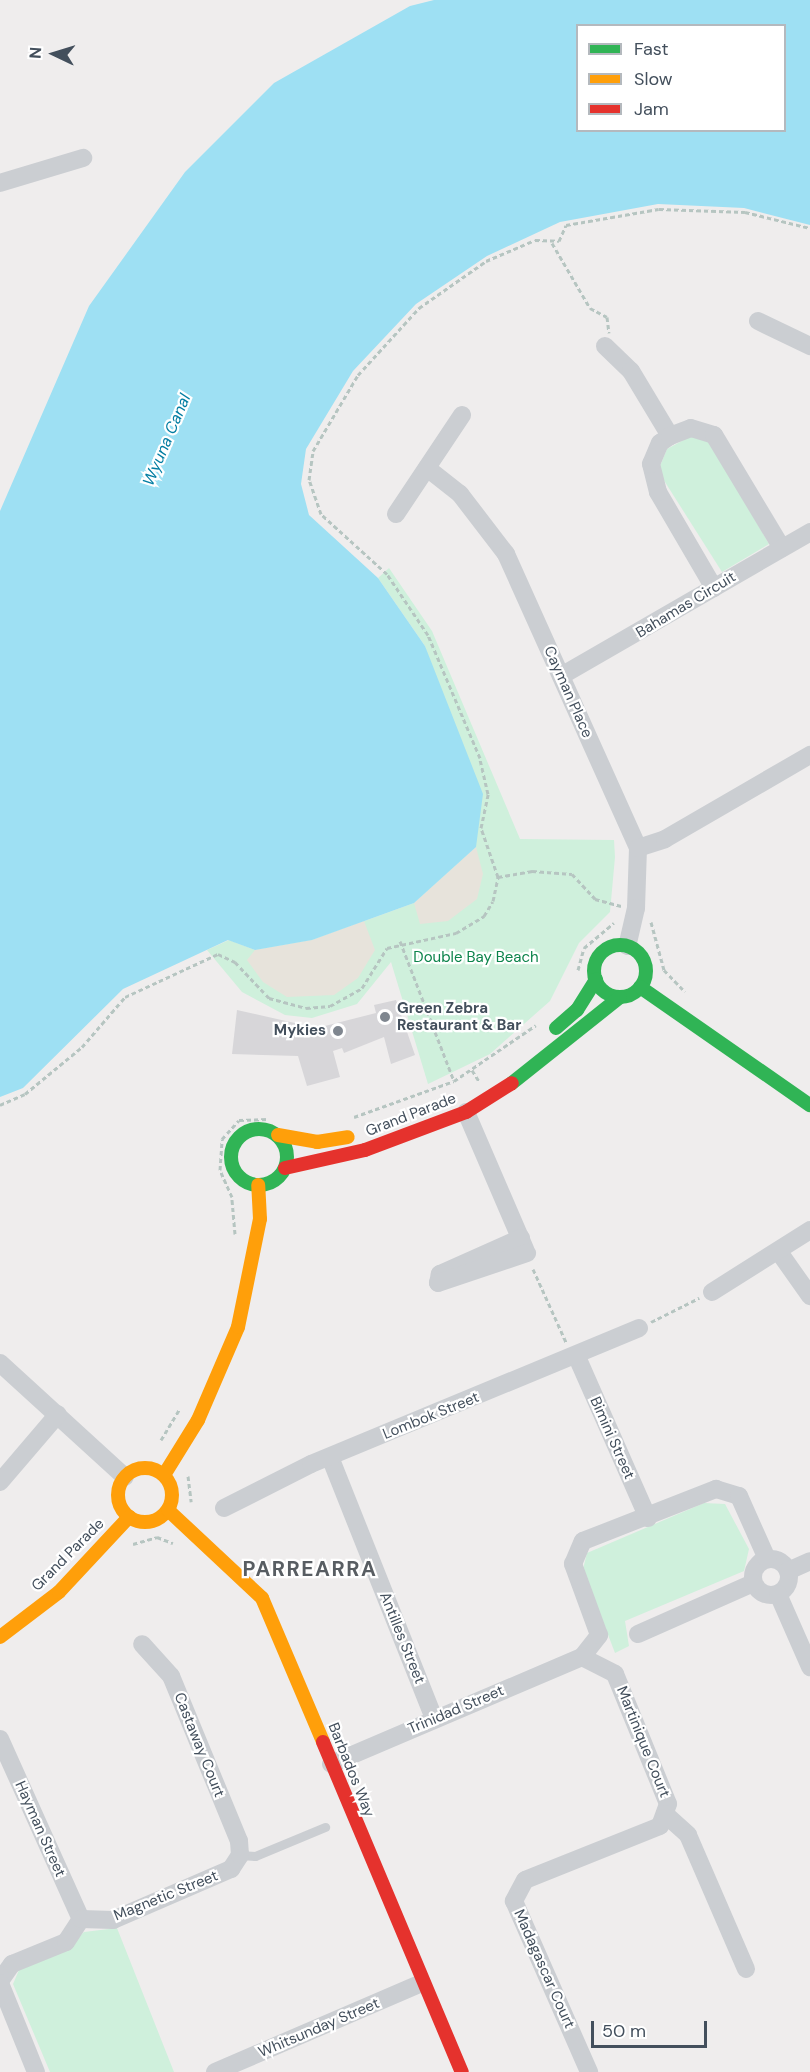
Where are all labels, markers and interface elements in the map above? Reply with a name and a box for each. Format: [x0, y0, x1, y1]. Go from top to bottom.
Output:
north arrow [24, 24, 84, 84]
legend [576, 24, 786, 132]
text: Fast [634, 37, 669, 61]
text: N [25, 46, 46, 59]
text: Slow [634, 67, 673, 91]
text: Jam [634, 97, 669, 121]
water label: Wyuna Canal [139, 391, 195, 489]
street label: Bahamas Circuit [633, 568, 739, 642]
street label: Cayman Place [540, 643, 596, 741]
park label: Double Bay Beach [413, 949, 539, 967]
place label: Green Zebra Restaurant & Bar [397, 999, 521, 1034]
marker: Green Zebra Restaurant & Bar [378, 1010, 392, 1024]
place label: Mykies [274, 1022, 326, 1040]
marker: Mykies [331, 1024, 345, 1038]
street label: Grand Parade [363, 1090, 459, 1140]
street label: Lombok Street [380, 1389, 482, 1443]
street label: Bimini Street [586, 1394, 638, 1482]
street label: Grand Parade [28, 1515, 108, 1595]
district label: PARREARRA [243, 1556, 377, 1582]
street label: Antilles Street [375, 1590, 429, 1686]
street label: Trinidad Street [405, 1682, 507, 1738]
street label: Martinique Court [613, 1684, 673, 1800]
street label: Castaway Court [170, 1690, 228, 1800]
street label: Barbados Way [324, 1720, 378, 1820]
street label: Hayman Street [11, 1778, 69, 1880]
street label: Magnetic Street [111, 1867, 221, 1925]
street label: Madagascar Court [510, 1907, 578, 2031]
street label: Whitsunday Street [256, 1994, 382, 2062]
scale bar [594, 2009, 710, 2047]
text: 50 m [602, 2019, 646, 2043]

